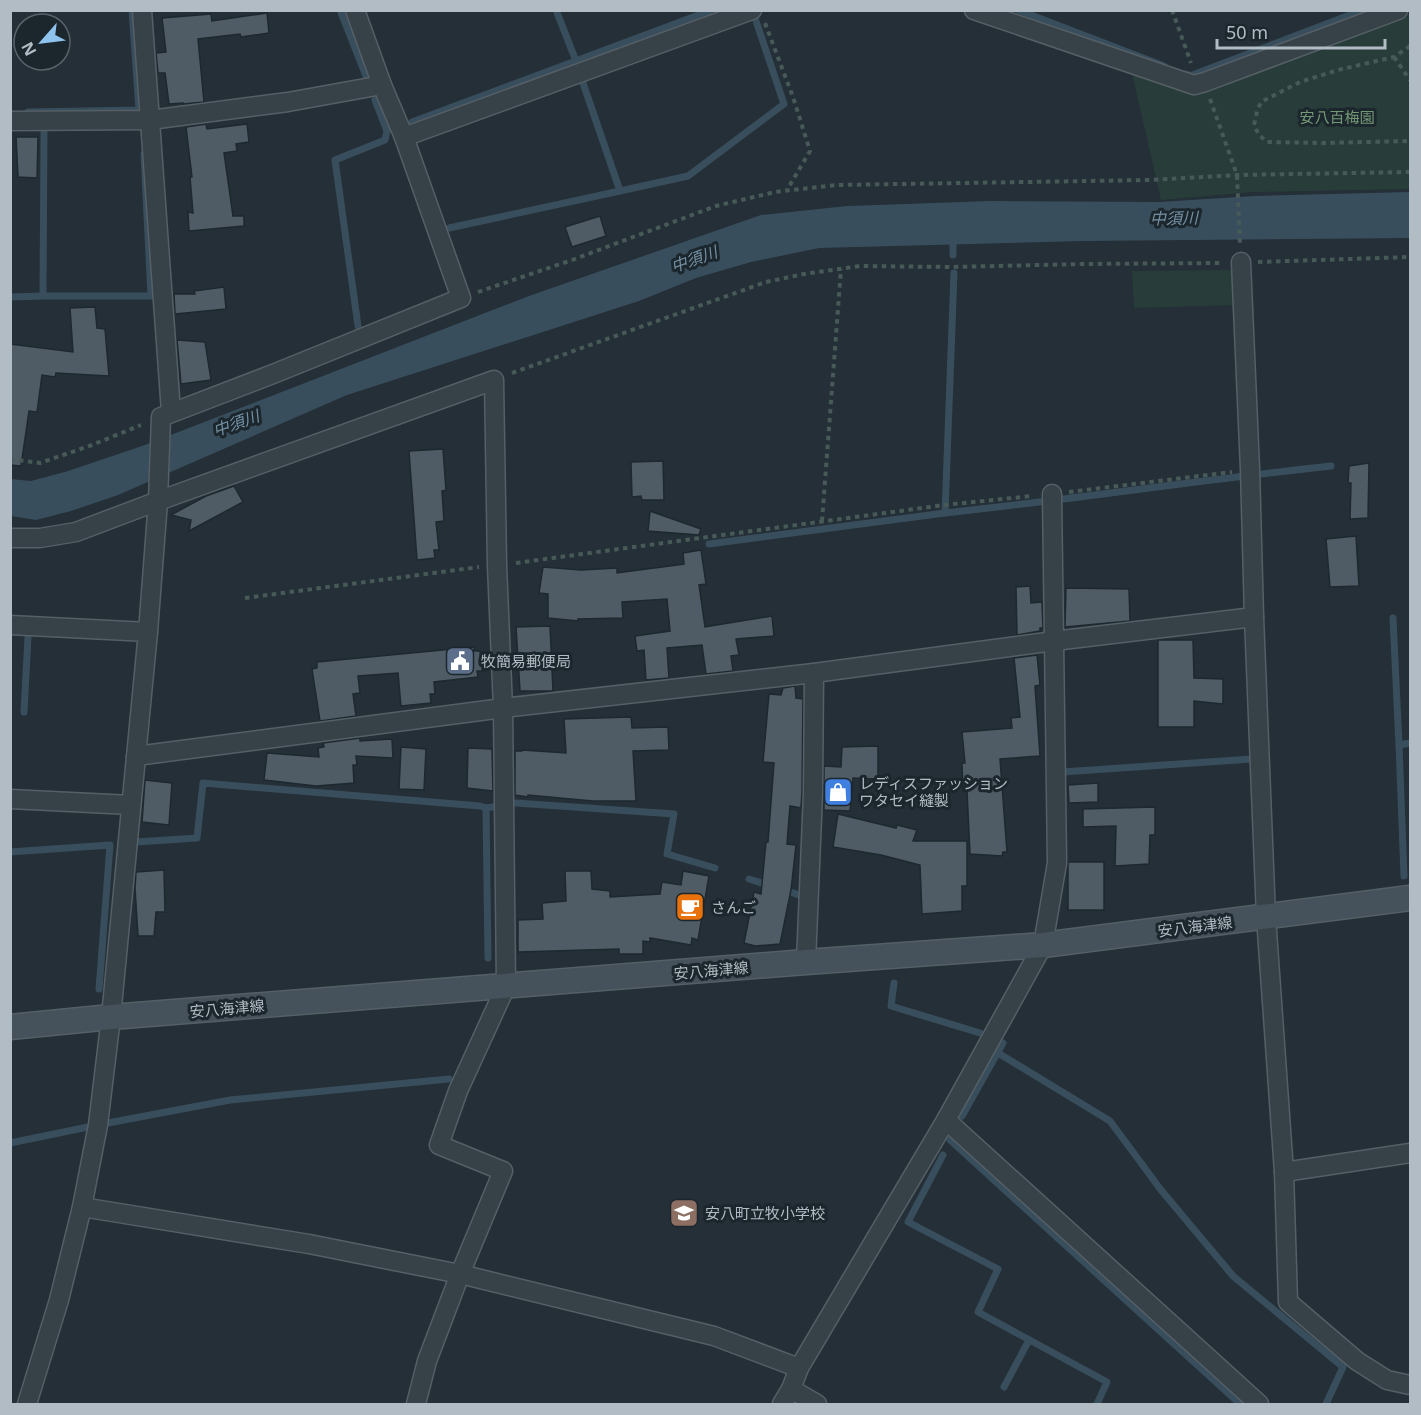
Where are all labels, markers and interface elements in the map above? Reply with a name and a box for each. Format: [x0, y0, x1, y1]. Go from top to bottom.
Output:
north arrow [12, 12, 72, 72]
scale bar [1217, 12, 1385, 50]
text: 50 m [1226, 20, 1268, 44]
text: N [16, 38, 42, 60]
park label: 安八百梅園 [1299, 107, 1375, 127]
water label: 中須川 [1150, 207, 1200, 229]
water label: 中須川 [668, 240, 722, 278]
water label: 中須川 [210, 404, 264, 442]
public building icon: 牧簡易郵便局 [444, 645, 476, 677]
place label: 牧簡易郵便局 [481, 651, 571, 671]
place label: レディスファッション ワタセイ縫製 [859, 773, 1008, 810]
shop icon: レディスファッション ワタセイ縫製 [822, 776, 854, 808]
cafe icon: さんご [674, 891, 706, 923]
place label: さんご [711, 897, 756, 917]
street label: 安八海津線 [1157, 912, 1233, 940]
street label: 安八海津線 [673, 957, 749, 983]
street label: 安八海津線 [189, 995, 265, 1021]
school or university icon: 安八町立牧小学校 [668, 1197, 700, 1229]
place label: 安八町立牧小学校 [705, 1203, 825, 1223]

